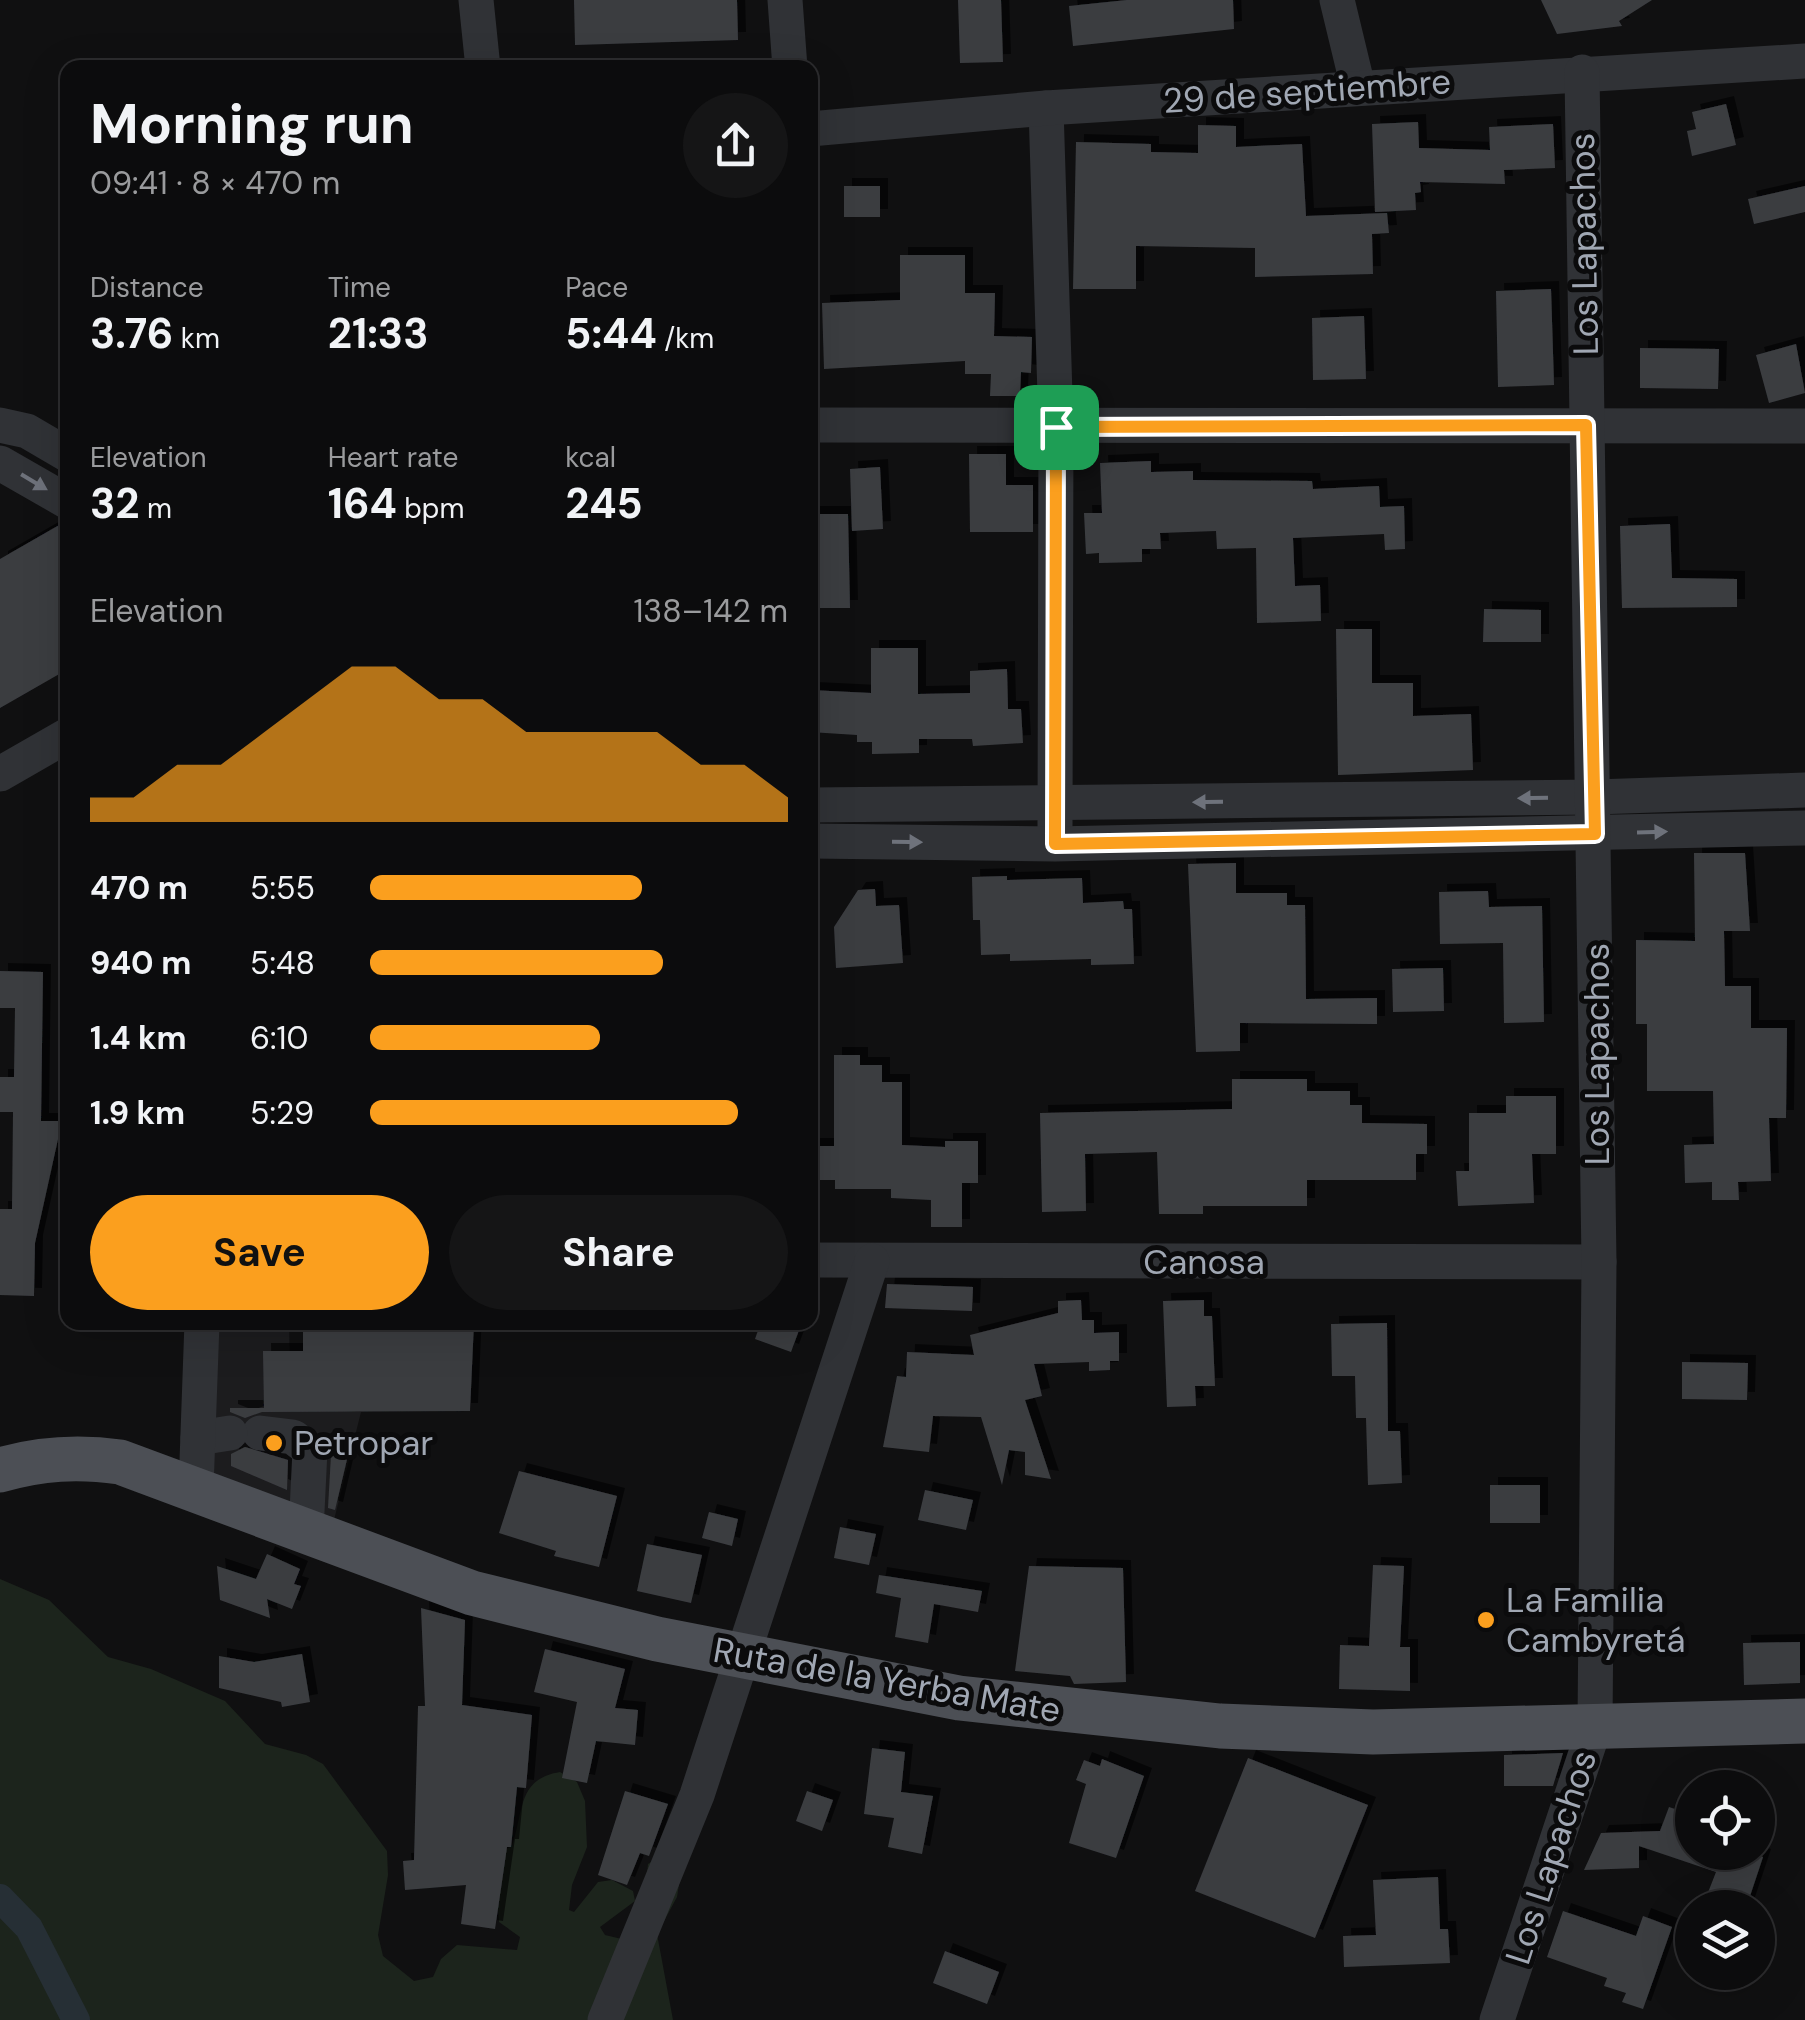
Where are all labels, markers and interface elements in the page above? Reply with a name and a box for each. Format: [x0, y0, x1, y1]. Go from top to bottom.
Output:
street label: 29 de septiembre [1162, 58, 1452, 124]
text: Morning run [90, 88, 414, 160]
button: share [683, 93, 788, 198]
street label: Los Lapachos [1559, 132, 1609, 356]
text: 09:41 · 8 × 470 m [90, 162, 340, 204]
text: Distance [90, 269, 204, 306]
text: Time [328, 269, 391, 306]
text: Pace [565, 269, 628, 306]
text: 3.76 [90, 306, 173, 361]
text: 21:33 [328, 306, 429, 361]
text: 5:44 [565, 306, 657, 361]
text: km [173, 320, 220, 357]
text: /km [657, 320, 714, 357]
pin [1014, 385, 1099, 470]
icon: arrive [1029, 400, 1084, 455]
text: Elevation [90, 439, 207, 476]
text: Heart rate [328, 439, 458, 476]
text: kcal [565, 439, 616, 476]
one-way arrow [20, 473, 48, 490]
text: 32 [90, 476, 140, 531]
text: 164 [328, 476, 397, 531]
text: 245 [565, 476, 643, 531]
text: m [140, 490, 172, 527]
text: bpm [397, 490, 464, 527]
text: Elevation [90, 590, 223, 632]
text: 138–142 m [633, 590, 788, 632]
one-way arrow [1516, 790, 1548, 806]
one-way arrow [1191, 795, 1223, 811]
one-way arrow [1637, 824, 1669, 840]
one-way arrow [892, 834, 924, 850]
text: 470 m [90, 867, 188, 909]
text: 5:55 [250, 867, 315, 909]
text: 940 m [90, 942, 191, 984]
text: 5:48 [250, 942, 315, 984]
street label: Los Lapachos [1574, 943, 1620, 1165]
text: 1.4 km [90, 1017, 187, 1059]
text: 6:10 [250, 1017, 308, 1059]
text: 1.9 km [90, 1092, 185, 1134]
text: 5:29 [250, 1092, 314, 1134]
button: Save [90, 1195, 429, 1310]
button: Share [449, 1195, 788, 1310]
street label: Canosa [1143, 1239, 1265, 1285]
place label: Petropar [294, 1420, 433, 1466]
marker: Petropar [263, 1432, 285, 1454]
place label: La Familia Cambyretá [1506, 1577, 1686, 1663]
marker: La Familia Cambyretá [1475, 1609, 1497, 1631]
street label: Ruta de la Yerba Mate [710, 1627, 1064, 1733]
street label: Los Lapachos [1495, 1744, 1607, 1970]
map controls [1675, 1770, 1775, 1990]
button: locate [1675, 1770, 1775, 1870]
button: layers [1675, 1890, 1775, 1990]

